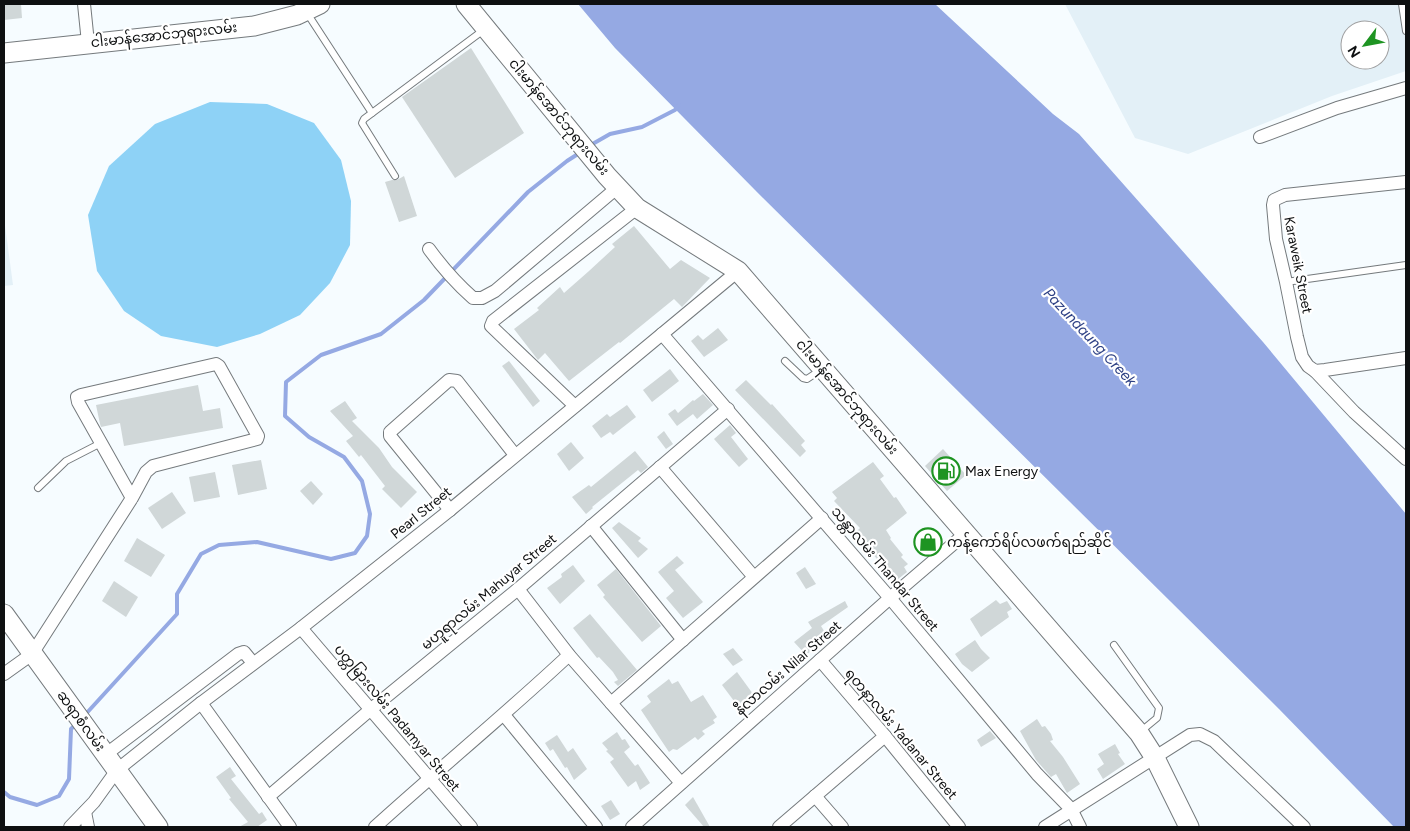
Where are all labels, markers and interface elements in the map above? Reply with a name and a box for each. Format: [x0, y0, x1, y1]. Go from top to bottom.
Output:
street label: ငါးမာန်အောင်ဘုရားလမ်း [90, 17, 238, 54]
north arrow [1340, 20, 1390, 70]
text: N [1344, 43, 1364, 61]
street label: ငါးမာန်အောင်ဘုရားလမ်း [503, 54, 614, 181]
street label: Karaweik Street [1280, 215, 1316, 315]
water label: Pazundaung Creek [1040, 284, 1141, 390]
street label: ငါးမာန်အောင်ဘုရားလမ်း [790, 335, 903, 460]
fuel station icon: Max Energy [931, 456, 961, 486]
place label: Max Energy [965, 463, 1039, 480]
street label: Pearl Street [387, 483, 455, 543]
street label: သန္တာလမ်း Thandar Street [825, 502, 944, 637]
shop icon: ကန့်ကော်ရိပ်လဖက်ရည်ဆိုင် [913, 527, 943, 557]
street label: မဟူရာလမ်း Mahuyar Street [417, 529, 562, 656]
place label: ကန့်ကော်ရိပ်လဖက်ရည်ဆိုင် [947, 532, 1112, 554]
street label: နီလာလမ်း Nilar Street [730, 616, 847, 721]
street label: ပတ္တမြားလမ်း Padamyar Street [328, 640, 465, 797]
street label: ရတနာလမ်း Yadanar Street [839, 664, 962, 805]
street label: ဆရာစံလမ်း [51, 686, 110, 757]

